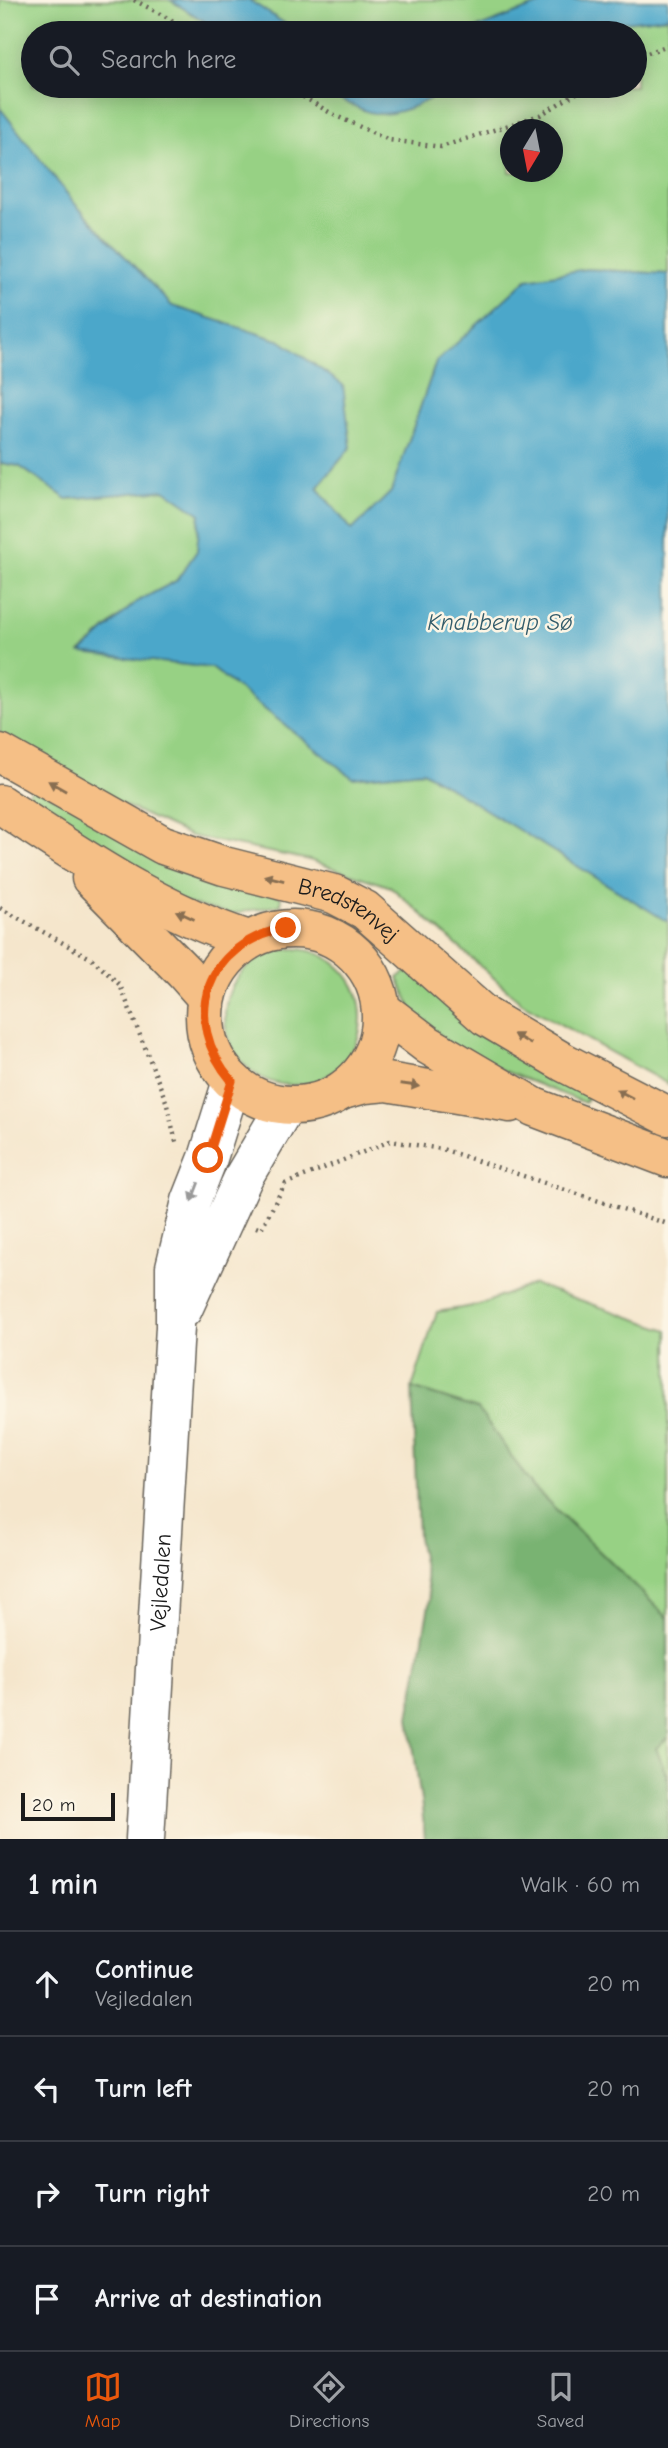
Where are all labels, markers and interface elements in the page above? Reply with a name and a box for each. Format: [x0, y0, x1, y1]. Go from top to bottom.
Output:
search box [21, 21, 647, 98]
icon: search [45, 41, 83, 79]
text: Search here [101, 45, 236, 75]
north arrow [500, 119, 563, 182]
water label: Knabberup Sø [427, 608, 573, 636]
one-way arrow [47, 780, 66, 792]
one-way arrow [263, 872, 285, 883]
street label: Bredstenvej [295, 872, 405, 947]
one-way arrow [175, 909, 195, 921]
route end [270, 912, 301, 943]
one-way arrow [512, 1033, 532, 1045]
one-way arrow [399, 1080, 421, 1091]
one-way arrow [615, 1089, 635, 1100]
route start [192, 1142, 223, 1173]
one-way arrow [189, 1182, 200, 1203]
street label: Vejledalen [144, 1533, 176, 1632]
scale bar [21, 1790, 116, 1822]
text: 20 m [32, 1794, 76, 1816]
text: 1 min [28, 1867, 98, 1902]
text: Walk · 60 m [521, 1871, 640, 1898]
text: Continue [95, 1955, 193, 1985]
icon: ahead [28, 1965, 66, 2003]
text: 20 m [587, 1970, 640, 1997]
text: Vejledalen [95, 1985, 193, 2012]
icon: left [28, 2070, 66, 2108]
text: Turn left [95, 2074, 192, 2104]
text: 20 m [587, 2075, 640, 2102]
icon: right [28, 2175, 66, 2213]
text: Turn right [95, 2179, 209, 2209]
text: 20 m [587, 2180, 640, 2207]
icon: arrive [28, 2280, 66, 2318]
text: Arrive at destination [95, 2284, 322, 2314]
tab: Map [84, 2368, 122, 2432]
tab: Directions [289, 2368, 369, 2432]
tab: Saved [537, 2368, 584, 2432]

